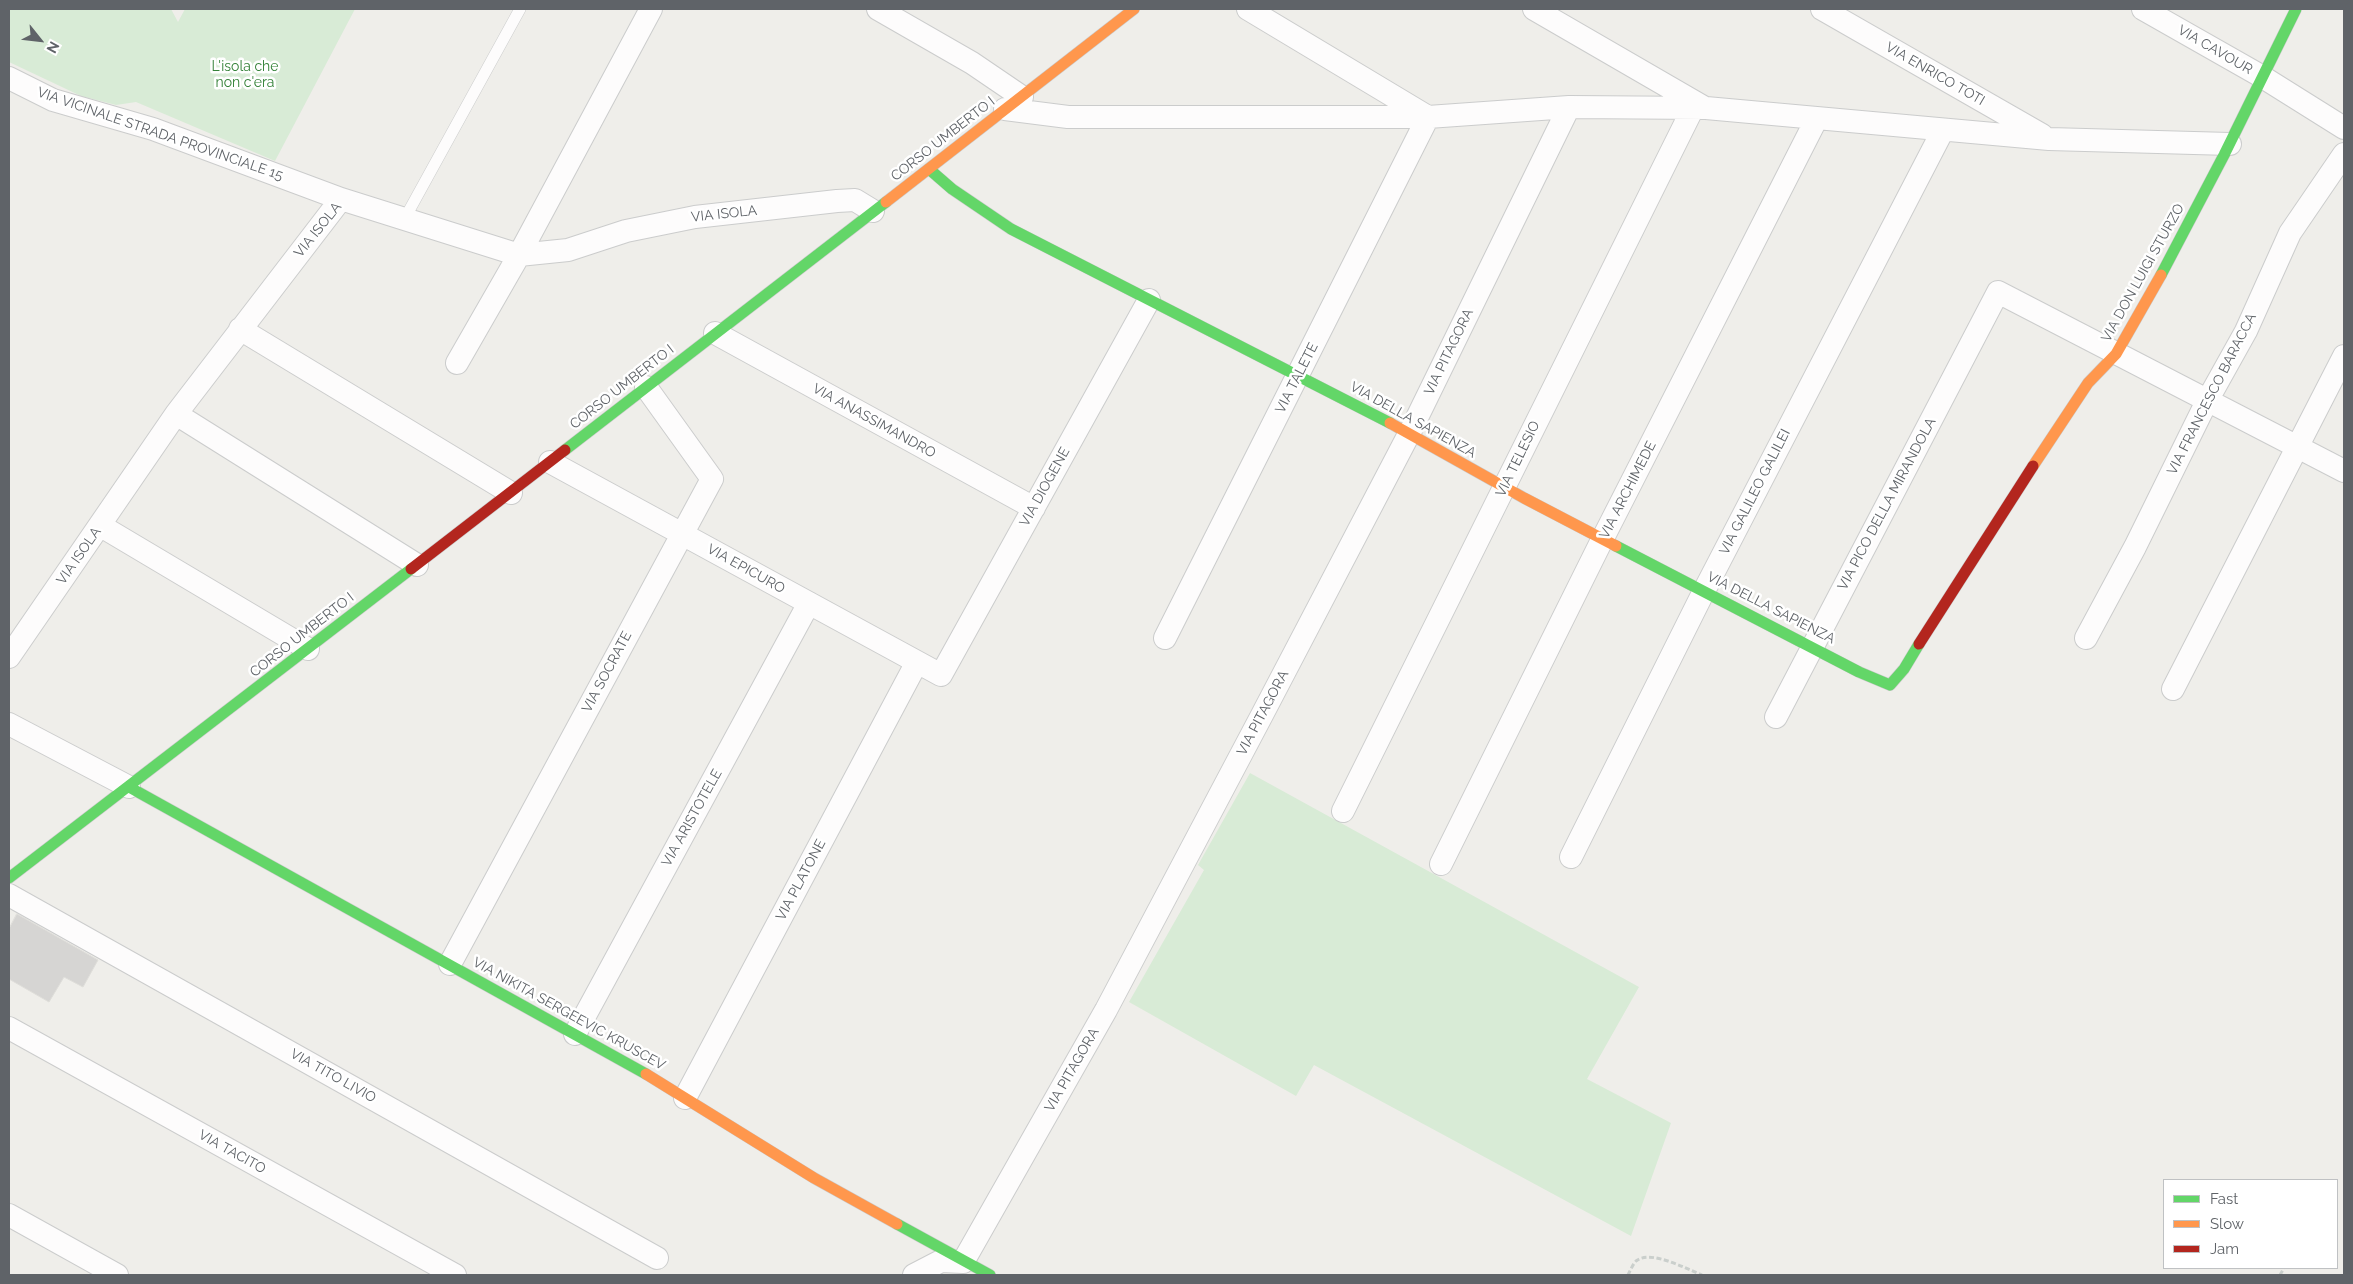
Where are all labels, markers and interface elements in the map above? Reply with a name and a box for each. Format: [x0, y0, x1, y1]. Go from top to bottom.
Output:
north arrow [15, 15, 65, 65]
street label: VIA CAVOUR [2175, 22, 2255, 78]
text: N [44, 39, 63, 56]
street label: VIA ENRICO TOTI [1882, 39, 1988, 109]
park label: L'isola che non c'era [212, 59, 278, 92]
street label: VIA VICINALE STRADA PROVINCIALE 15 [35, 84, 285, 184]
street label: CORSO UMBERTO I [888, 93, 998, 185]
street label: VIA ISOLA [291, 199, 345, 261]
street label: VIA DON LUIGI STURZO [2098, 201, 2188, 345]
street label: VIA ISOLA [690, 202, 758, 226]
street label: VIA PITAGORA [1421, 306, 1477, 398]
street label: VIA FRANCESCO BARACCA [2164, 310, 2260, 478]
street label: VIA TALETE [1272, 340, 1322, 416]
street label: CORSO UMBERTO I [567, 341, 677, 433]
street label: VIA DELLA SAPIENZA [1347, 378, 1479, 462]
street label: VIA ANASSIMANDRO [809, 380, 939, 462]
street label: VIA PICO DELLA MIRANDOLA [1834, 415, 1940, 593]
street label: VIA TELESIO [1492, 418, 1544, 500]
street label: VIA GALILEO GALILEI [1716, 426, 1794, 558]
street label: VIA ARCHIMEDE [1596, 438, 1660, 542]
street label: VIA DIOGENE [1016, 444, 1074, 530]
street label: VIA ISOLA [53, 524, 105, 588]
street label: VIA EPICURO [704, 541, 788, 597]
street label: VIA DELLA SAPIENZA [1704, 568, 1838, 648]
street label: CORSO UMBERTO I [247, 589, 357, 681]
street label: VIA SOCRATE [579, 629, 635, 715]
street label: VIA PITAGORA [1234, 668, 1292, 758]
street label: VIA ARISTOTELE [658, 766, 726, 870]
street label: VIA PLATONE [773, 837, 829, 923]
street label: VIA NIKITA SERGEEVIC KRUSCEV [470, 954, 668, 1074]
street label: VIA PITAGORA [1041, 1025, 1103, 1115]
street label: VIA TITO LIVIO [287, 1046, 379, 1106]
street label: VIA TACITO [195, 1127, 269, 1177]
legend [2163, 1179, 2338, 1269]
text: Fast [2210, 1190, 2238, 1208]
text: Slow [2210, 1215, 2244, 1233]
text: Jam [2210, 1240, 2239, 1258]

